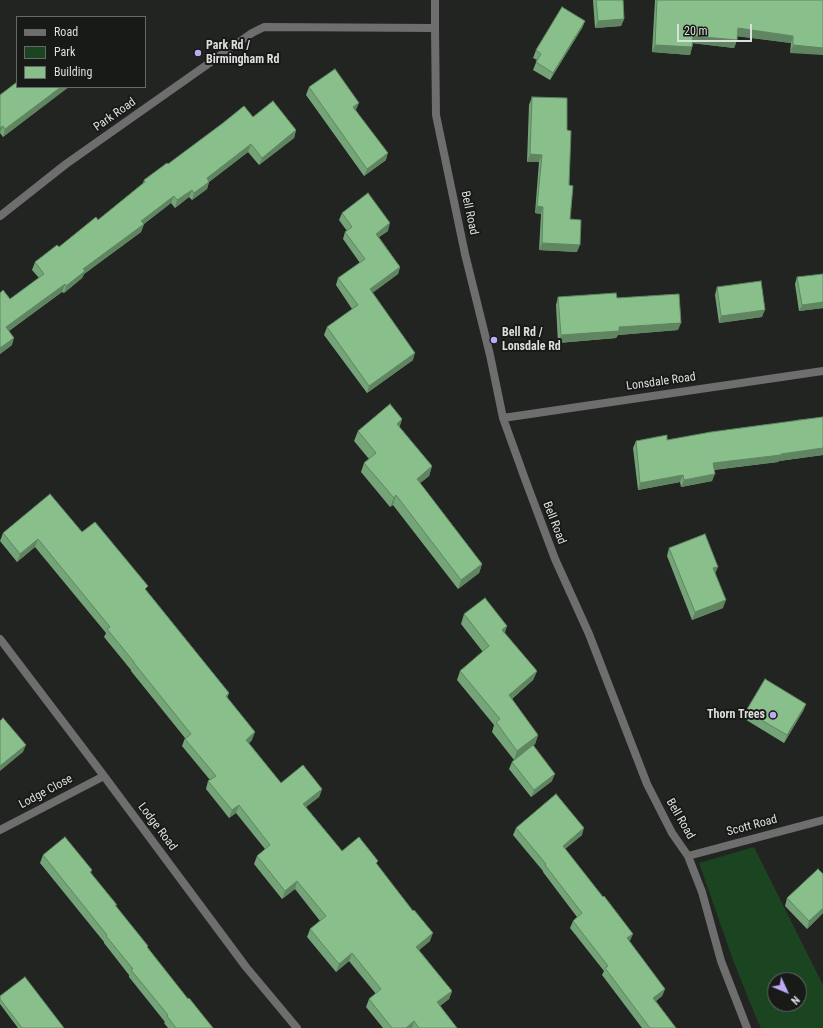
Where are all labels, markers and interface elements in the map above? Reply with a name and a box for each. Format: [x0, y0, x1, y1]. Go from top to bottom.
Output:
legend [16, 16, 146, 88]
scale bar [679, 16, 754, 42]
text: 20 m [684, 24, 708, 38]
text: Road [54, 25, 78, 39]
place label: Park Rd / Birmingham Rd [206, 39, 279, 67]
text: Park [54, 45, 75, 59]
marker: Park Rd / Birmingham Rd [193, 48, 203, 58]
text: Building [54, 65, 92, 79]
street label: Park Road [91, 95, 139, 135]
street label: Bell Road [457, 190, 481, 236]
place label: Bell Rd / Lonsdale Rd [502, 326, 561, 354]
marker: Bell Rd / Lonsdale Rd [489, 335, 499, 345]
street label: Lonsdale Road [625, 370, 697, 394]
street label: Bell Road [539, 500, 569, 546]
place label: Thorn Trees [707, 708, 765, 722]
marker: Thorn Trees [768, 710, 778, 720]
street label: Lodge Close [17, 772, 75, 812]
street label: Bell Road [663, 796, 697, 842]
street label: Lodge Road [134, 800, 180, 854]
street label: Scott Road [725, 812, 779, 840]
north arrow [767, 972, 807, 1012]
text: N [788, 993, 802, 1007]

